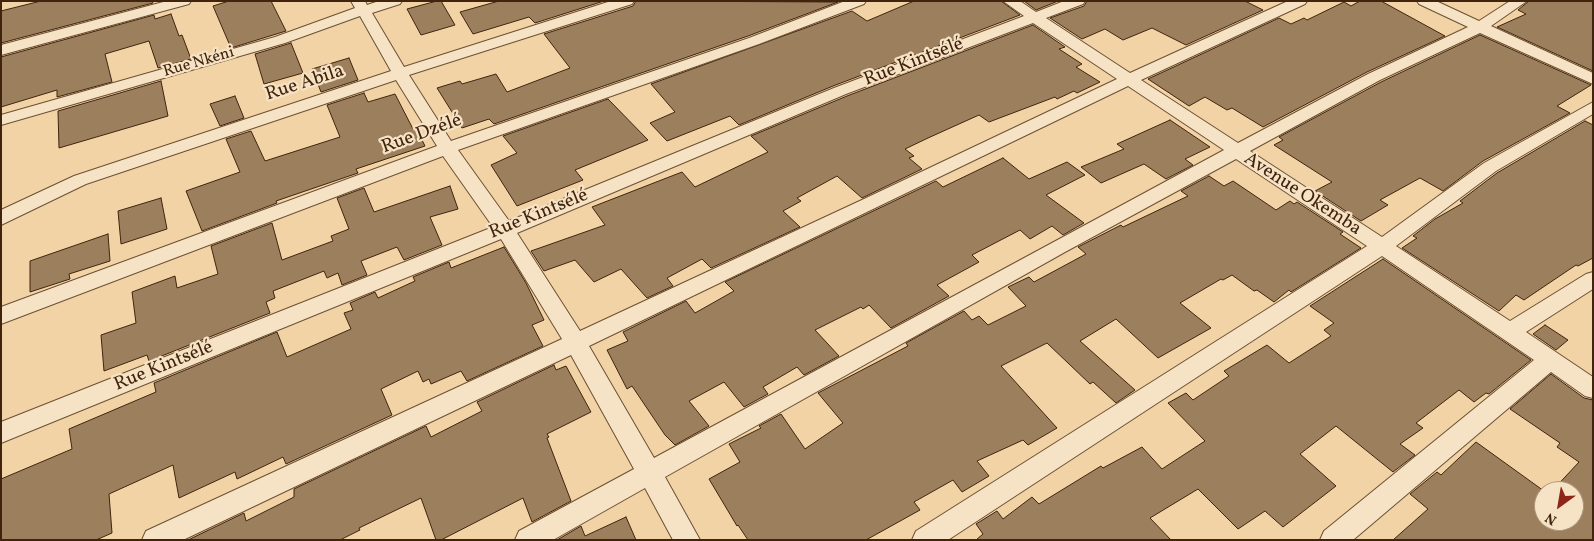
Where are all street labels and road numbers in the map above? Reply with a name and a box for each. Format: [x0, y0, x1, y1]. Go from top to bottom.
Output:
street label: Rue Kintsélé [861, 34, 967, 92]
street label: Rue Nkéni [161, 44, 237, 82]
street label: Rue Abila [263, 61, 347, 107]
street label: Rue Dzélé [379, 110, 465, 160]
street label: Avenue Okemba [1239, 149, 1365, 241]
street label: Rue Kintsélé [486, 185, 592, 245]
street label: Rue Kintsélé [111, 337, 217, 397]

